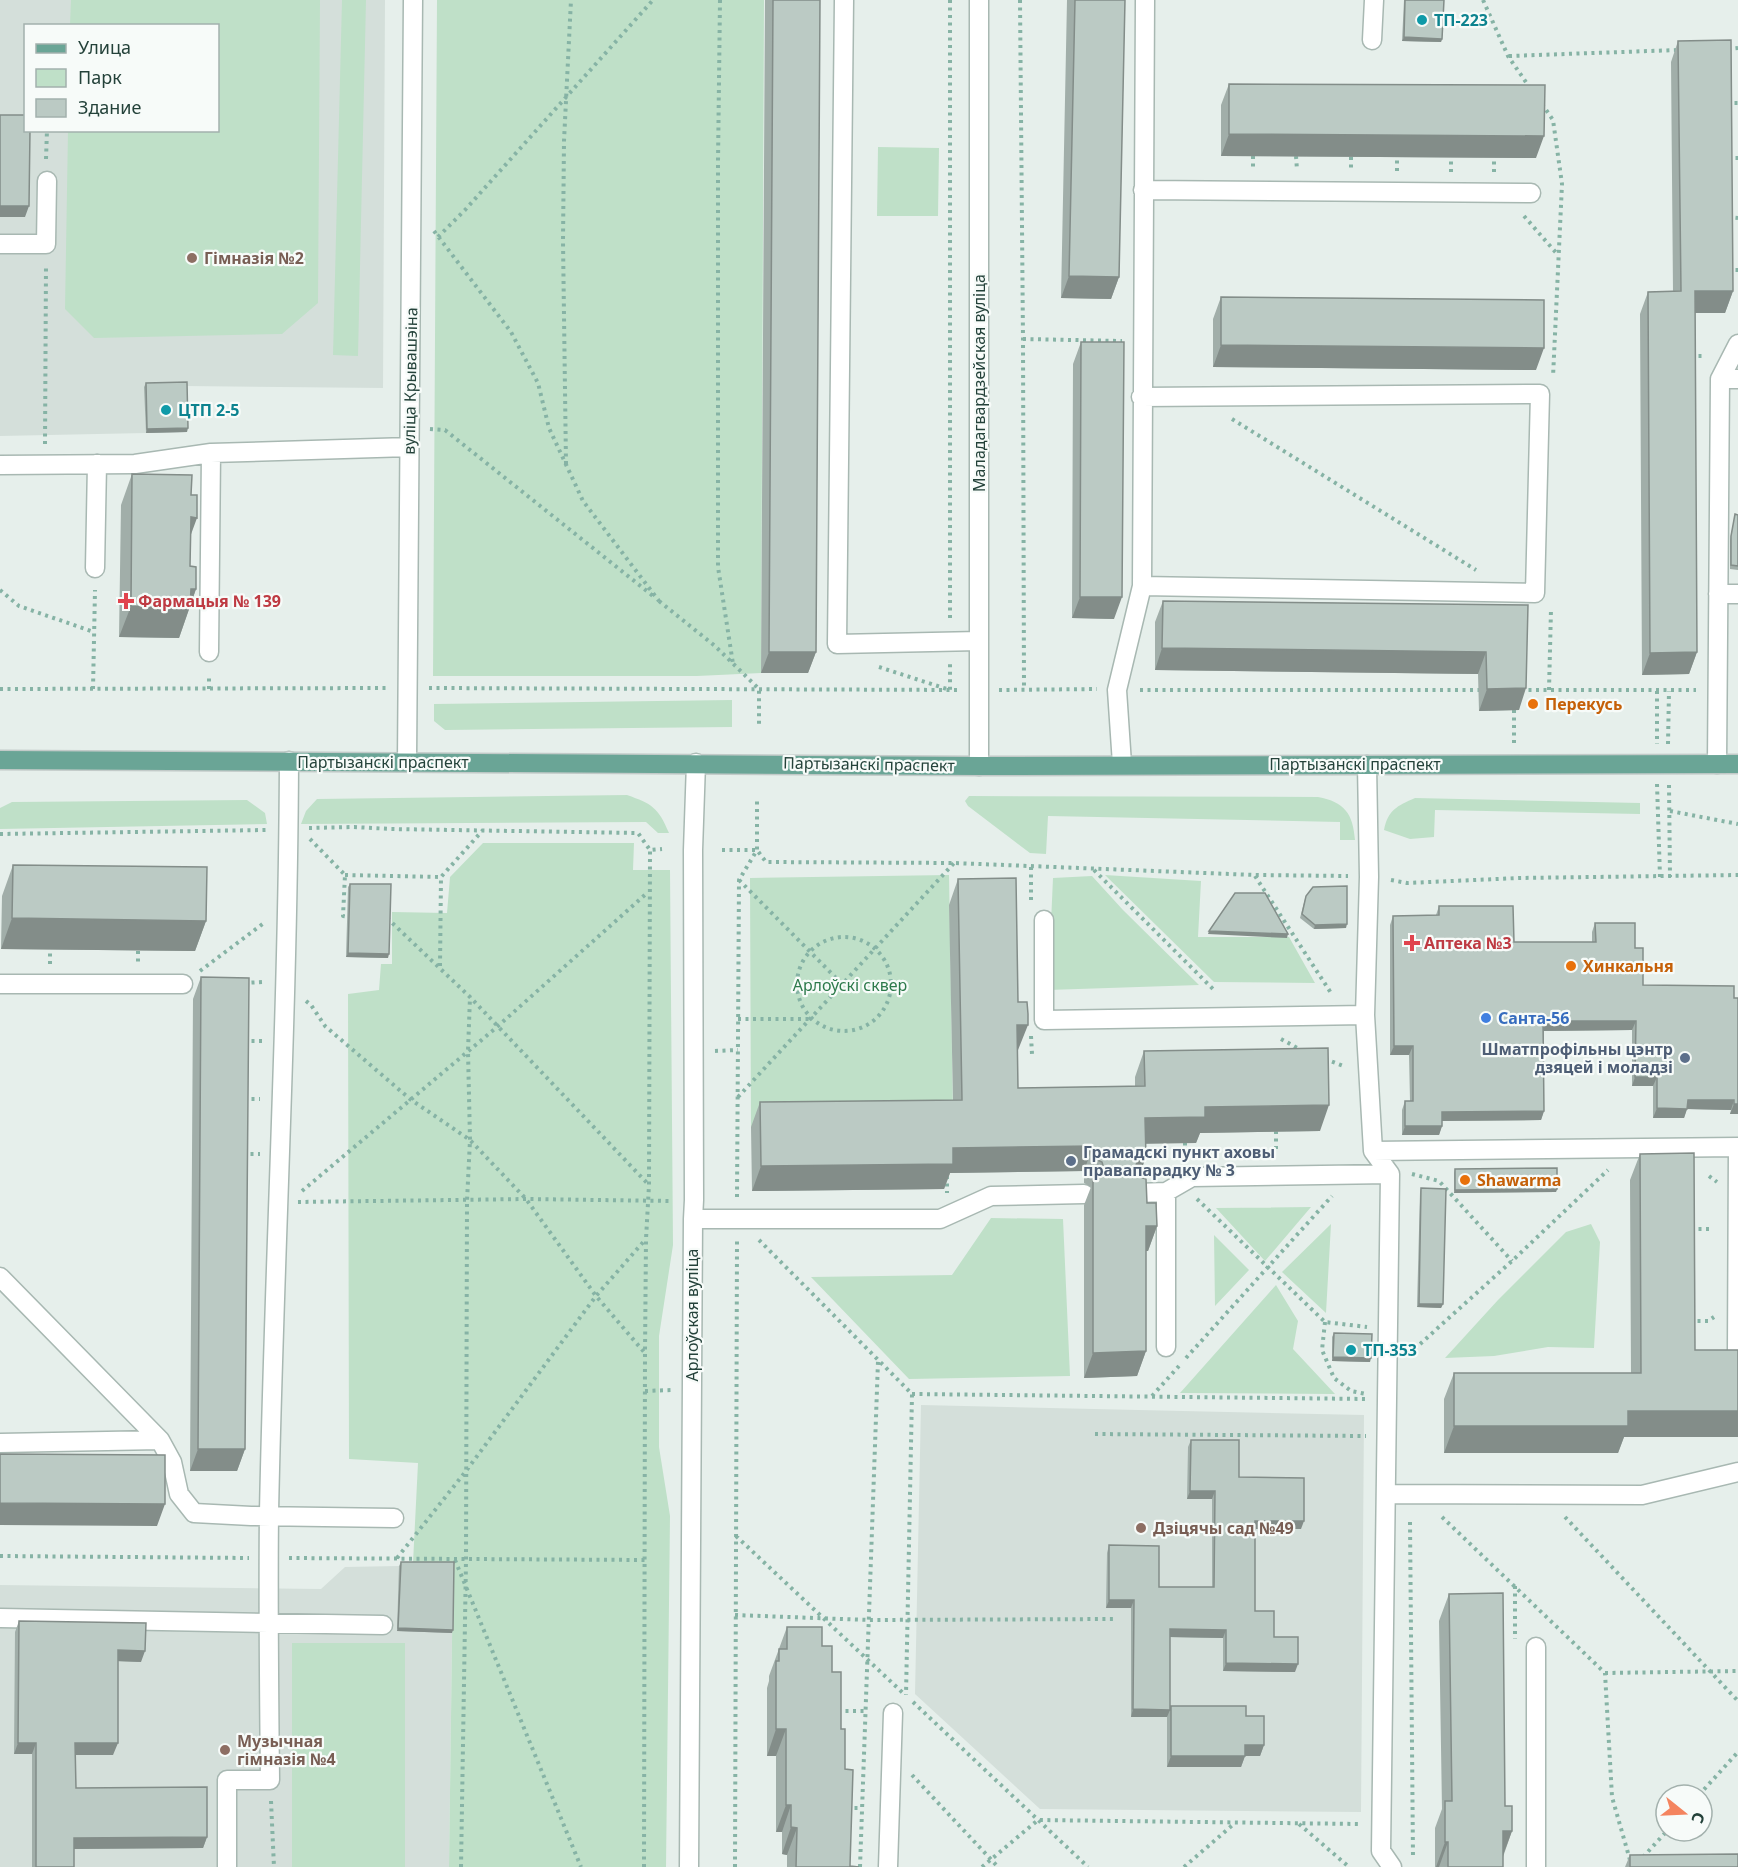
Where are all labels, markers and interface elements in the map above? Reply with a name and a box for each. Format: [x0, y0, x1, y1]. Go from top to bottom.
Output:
place label: ТП-223 [1434, 9, 1488, 31]
marker: ТП-223 [1415, 13, 1429, 27]
legend [24, 24, 219, 132]
text: Улица [78, 35, 131, 59]
text: Парк [78, 65, 122, 89]
text: Здание [78, 95, 142, 119]
place label: Гімназія №2 [204, 247, 304, 269]
marker: Гімназія №2 [185, 251, 199, 265]
street label: Маладагвардзейская вуліца [968, 274, 990, 492]
street label: вуліца Крывашэіна [398, 307, 422, 455]
place label: ЦТП 2-5 [178, 399, 239, 421]
marker: ЦТП 2-5 [159, 403, 173, 417]
place label: Фармацыя № 139 [138, 590, 281, 612]
marker: Фармацыя № 139 [119, 594, 133, 608]
place label: Перекусь [1545, 693, 1622, 715]
marker: Перекусь [1526, 697, 1540, 711]
street label: Партызанскі праспект [297, 751, 469, 773]
street label: Партызанскі праспект [783, 752, 956, 777]
street label: Партызанскі праспект [1269, 753, 1441, 775]
place label: Аптека №3 [1424, 932, 1512, 954]
marker: Аптека №3 [1405, 936, 1419, 950]
place label: Хинкальня [1583, 955, 1674, 977]
marker: Хинкальня [1564, 959, 1578, 973]
park label: Арлоўскі сквер [793, 974, 907, 996]
place label: Санта-56 [1498, 1007, 1569, 1029]
marker: Санта-56 [1479, 1011, 1493, 1025]
place label: Шматпрофільны цэнтр дзяцей і моладзі [1481, 1038, 1673, 1078]
marker: Шматпрофільны цэнтр дзяцей і моладзі [1678, 1051, 1692, 1065]
place label: Грамадскі пункт аховы правапарадку № 3 [1083, 1141, 1275, 1181]
marker: Грамадскі пункт аховы правапарадку № 3 [1064, 1154, 1078, 1168]
place label: Shawarma [1477, 1169, 1561, 1191]
marker: Shawarma [1458, 1173, 1472, 1187]
street label: Арлоўская вуліца [681, 1249, 703, 1381]
place label: ТП-353 [1363, 1339, 1417, 1361]
marker: ТП-353 [1344, 1343, 1358, 1357]
place label: Дзіцячы сад №49 [1153, 1517, 1294, 1539]
marker: Дзіцячы сад №49 [1134, 1521, 1148, 1535]
place label: Музычная гімназія №4 [237, 1730, 336, 1770]
marker: Музычная гімназія №4 [218, 1743, 232, 1757]
north arrow [1654, 1783, 1714, 1843]
text: С [1686, 1809, 1710, 1826]

